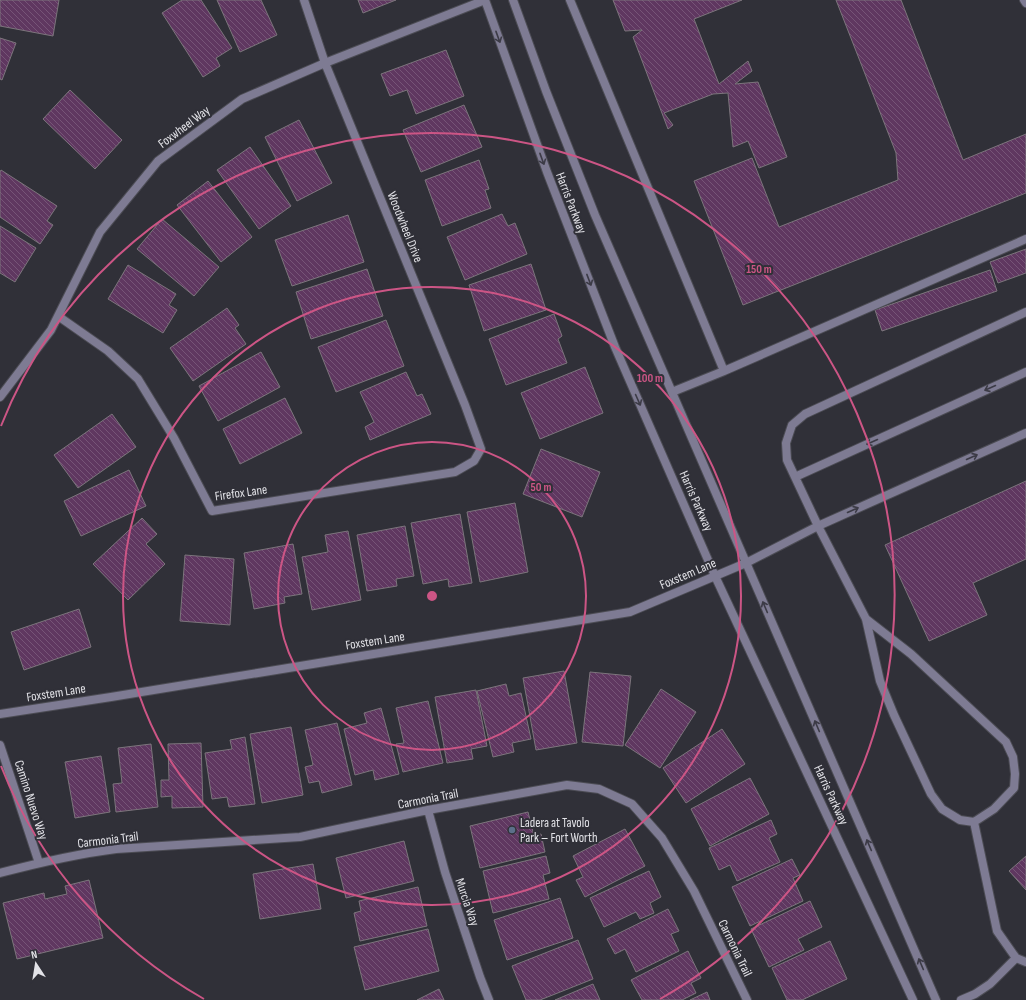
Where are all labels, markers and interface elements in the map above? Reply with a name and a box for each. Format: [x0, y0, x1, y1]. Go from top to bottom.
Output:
one-way arrow [495, 30, 502, 43]
street label: Foxwheel Way [155, 102, 213, 152]
one-way arrow [538, 153, 546, 165]
street label: Harris Parkway [552, 170, 590, 236]
street label: Woodwheel Drive [384, 189, 426, 265]
text: 150 m [746, 262, 772, 277]
one-way arrow [585, 274, 593, 286]
text: 100 m [637, 371, 663, 386]
one-way arrow [985, 385, 997, 392]
one-way arrow [635, 394, 643, 406]
one-way arrow [866, 439, 878, 446]
one-way arrow [966, 453, 978, 460]
street label: Harris Parkway [676, 468, 716, 534]
text: 50 m [531, 480, 551, 495]
street label: Firefox Lane [214, 481, 268, 505]
one-way arrow [847, 506, 859, 513]
street label: Foxstem Lane [657, 555, 719, 593]
centre of rings [425, 589, 439, 603]
one-way arrow [761, 601, 769, 613]
street label: Foxstem Lane [344, 628, 406, 654]
street label: Foxstem Lane [25, 680, 87, 706]
one-way arrow [813, 720, 820, 732]
street label: Camino Nuevo Way [11, 758, 51, 842]
street label: Harris Parkway [810, 762, 852, 828]
street label: Carmonia Trail [396, 785, 460, 813]
place label: Ladera at Tavolo Park – Fort Worth [520, 815, 598, 846]
marker: Ladera at Tavolo Park – Fort Worth [507, 825, 517, 835]
street label: Carmonia Trail [77, 828, 139, 852]
one-way arrow [865, 839, 872, 851]
street label: Murcia Way [451, 876, 483, 928]
street label: Carmonia Trail [714, 917, 756, 979]
north arrow [16, 944, 56, 984]
text: N [30, 948, 38, 962]
one-way arrow [916, 959, 924, 971]

